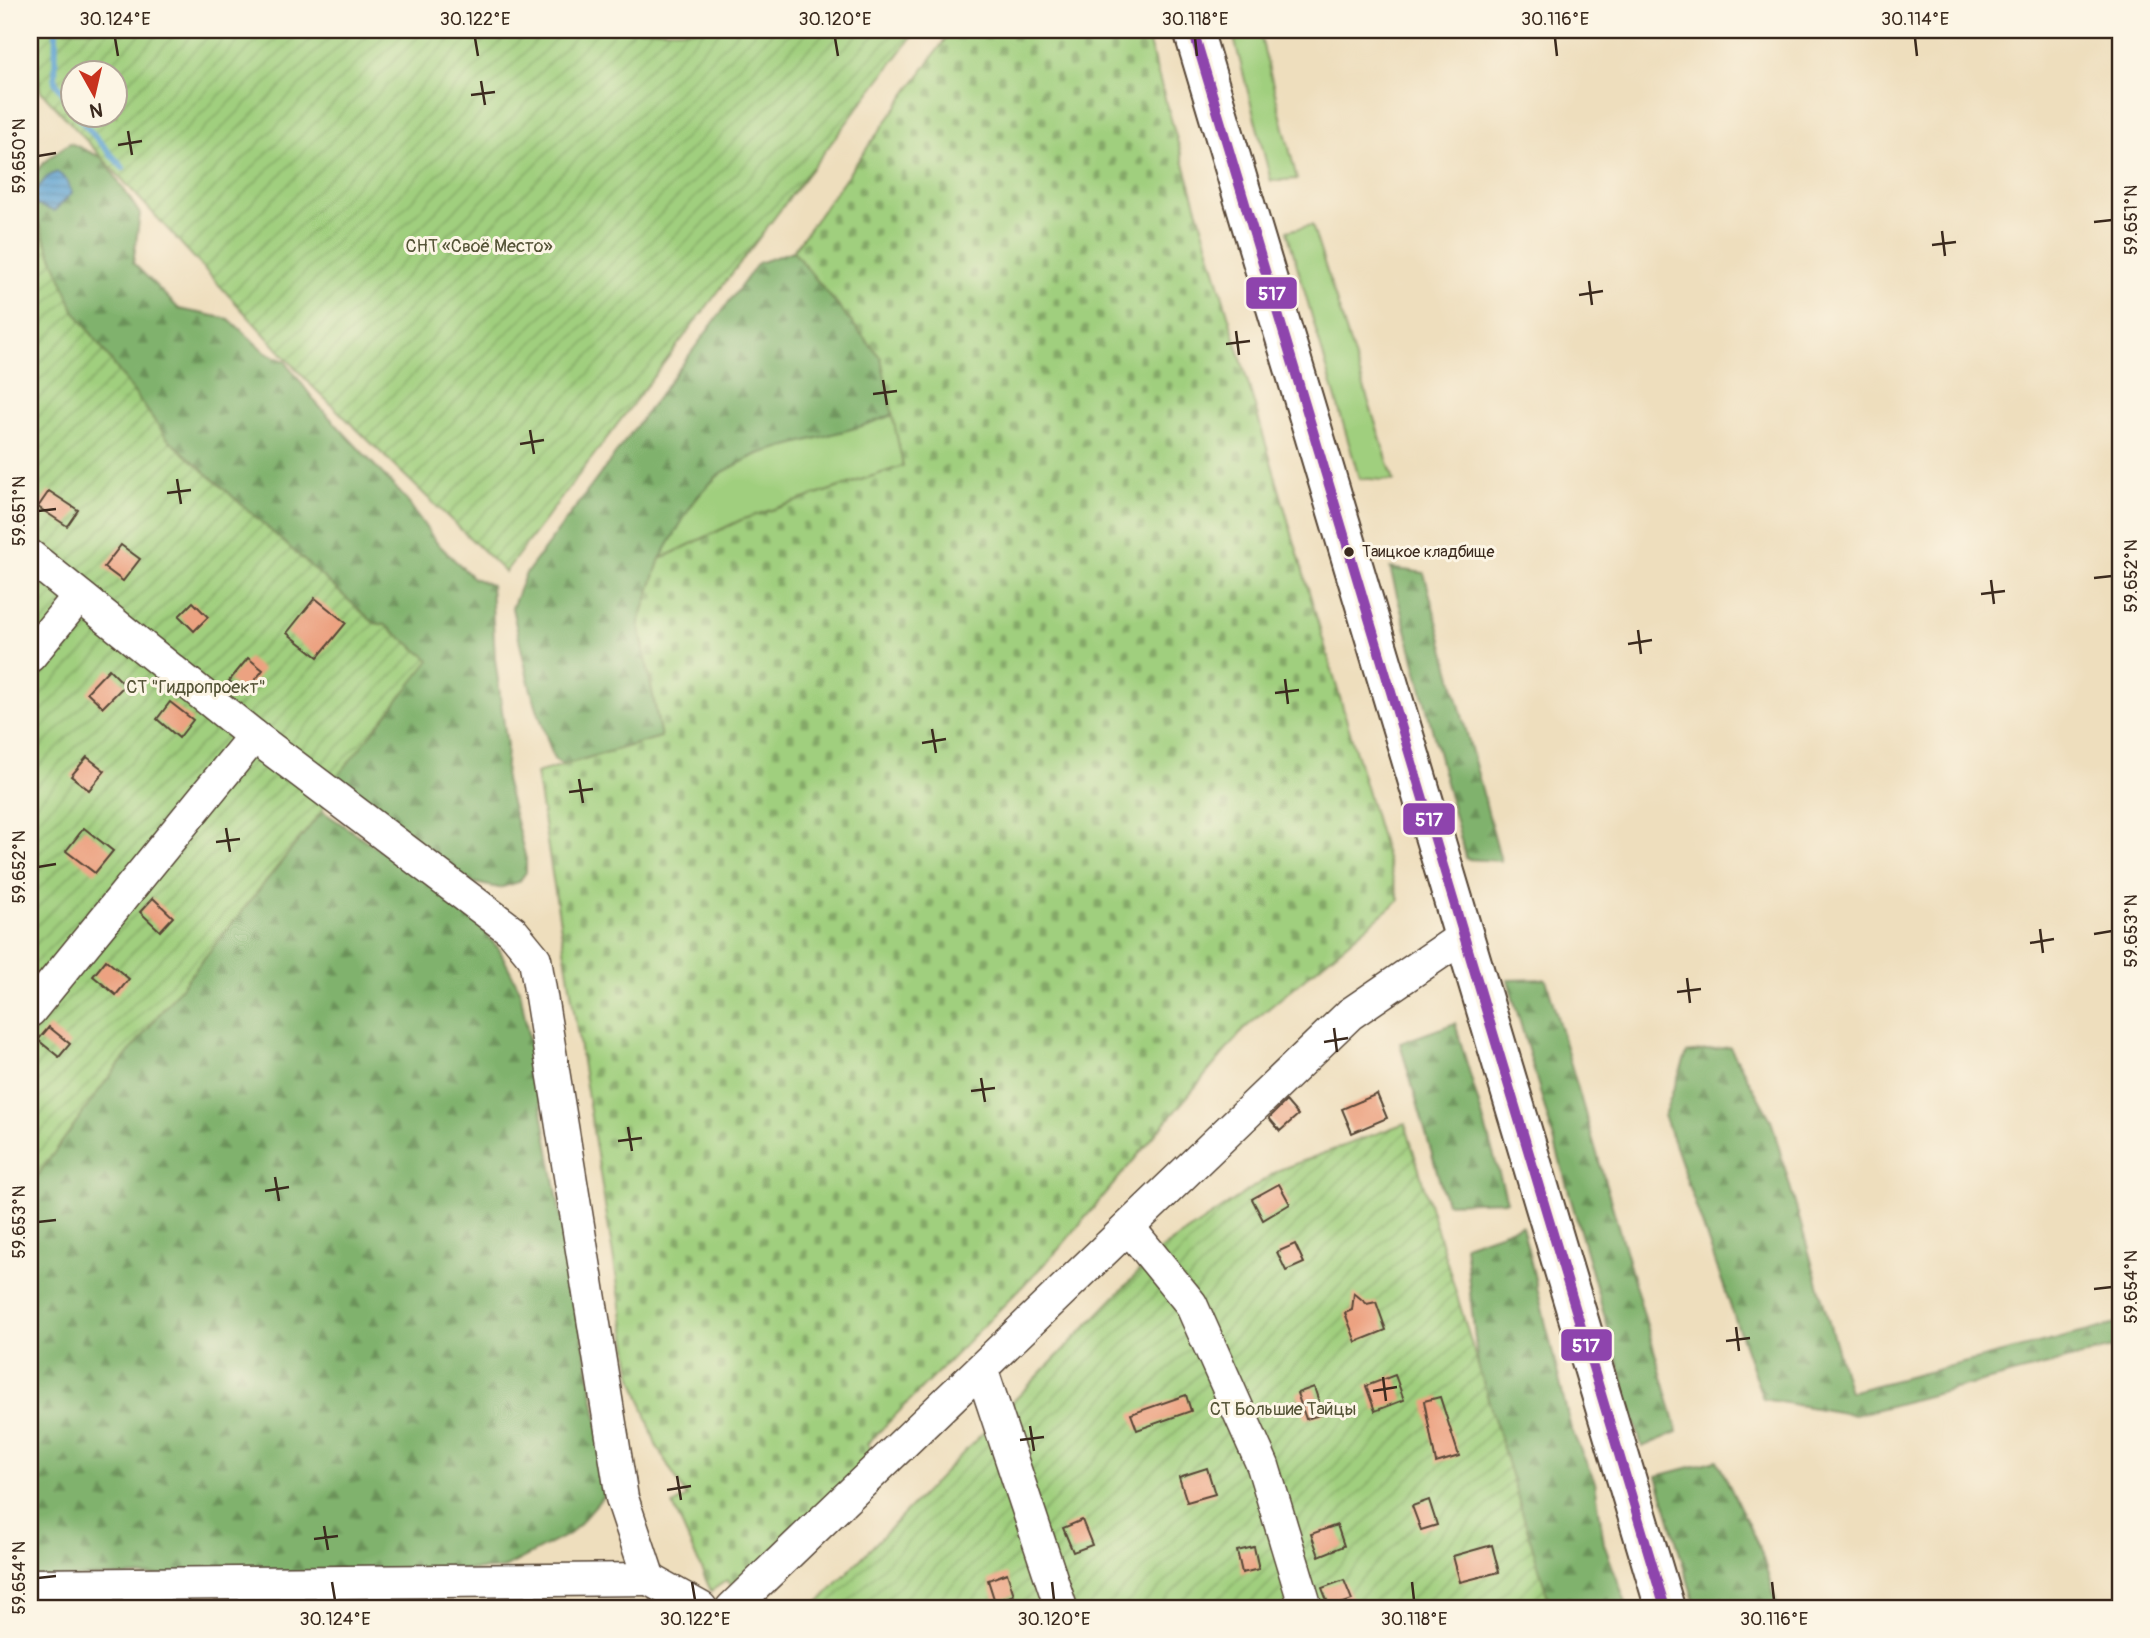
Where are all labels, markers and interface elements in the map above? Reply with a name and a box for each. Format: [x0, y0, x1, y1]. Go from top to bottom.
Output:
text: 30.124°E [79, 8, 151, 31]
text: 30.122°E [440, 8, 510, 31]
text: 30.120°E [799, 8, 871, 31]
text: 30.118°E [1162, 8, 1228, 31]
text: 30.116°E [1521, 8, 1589, 31]
text: 30.114°E [1881, 8, 1949, 31]
north arrow [60, 60, 130, 130]
text: N [88, 97, 104, 123]
text: 59.650°N [8, 118, 31, 194]
text: 59.651°N [2120, 185, 2143, 255]
park label: СНТ «Своё Место» [405, 235, 553, 258]
line badge: 517 [1245, 276, 1298, 310]
text: 517 [1258, 282, 1287, 306]
text: 59.651°N [8, 476, 31, 546]
text: 59.652°N [2120, 539, 2143, 613]
place label: Таицкое кладбище [1362, 542, 1495, 562]
marker: Таицкое кладбище [1342, 545, 1356, 559]
park label: СТ "Гидропроект" [126, 676, 266, 699]
line badge: 517 [1402, 802, 1456, 836]
text: 517 [1415, 808, 1444, 832]
text: 59.652°N [8, 830, 31, 904]
text: 59.653°N [2120, 894, 2143, 968]
text: 59.653°N [8, 1185, 31, 1259]
text: 59.654°N [2120, 1250, 2143, 1324]
line badge: 517 [1560, 1328, 1613, 1362]
text: 517 [1572, 1334, 1601, 1358]
park label: СТ Большие Тайцы [1210, 1398, 1356, 1421]
text: 59.654°N [8, 1541, 31, 1615]
text: 30.124°E [299, 1608, 371, 1631]
text: 30.122°E [660, 1608, 730, 1631]
text: 30.120°E [1018, 1608, 1090, 1631]
text: 30.118°E [1381, 1608, 1447, 1631]
text: 30.116°E [1740, 1608, 1808, 1631]

